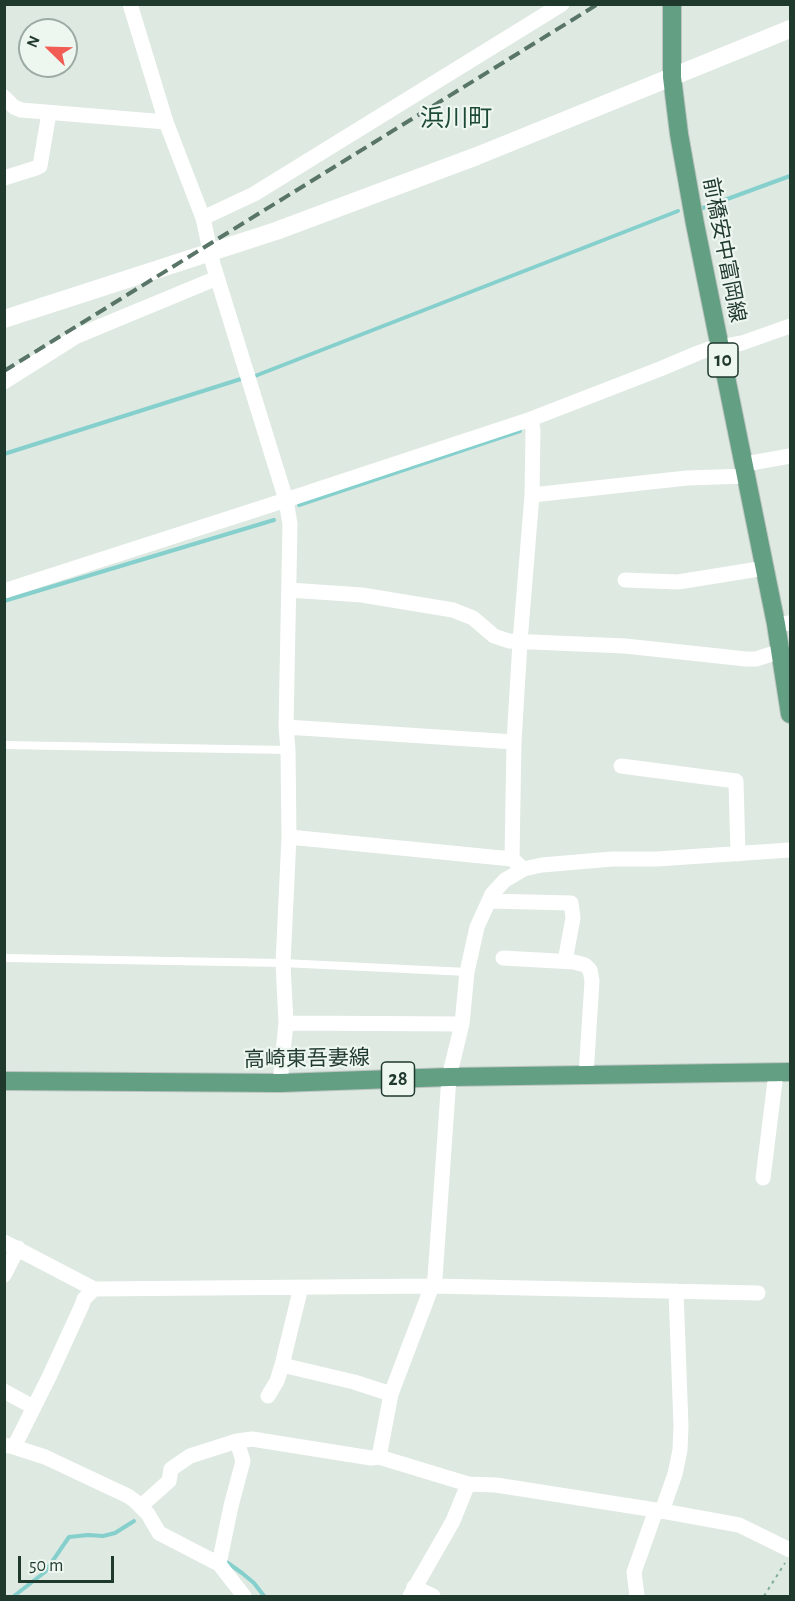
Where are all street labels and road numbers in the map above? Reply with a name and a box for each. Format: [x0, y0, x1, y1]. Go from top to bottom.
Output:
street label: 前橋安中富岡線 [698, 175, 750, 325]
road number: 10 [708, 343, 738, 377]
street label: 高崎東吾妻線 [244, 1045, 370, 1073]
road number: 28 [382, 1062, 414, 1096]

